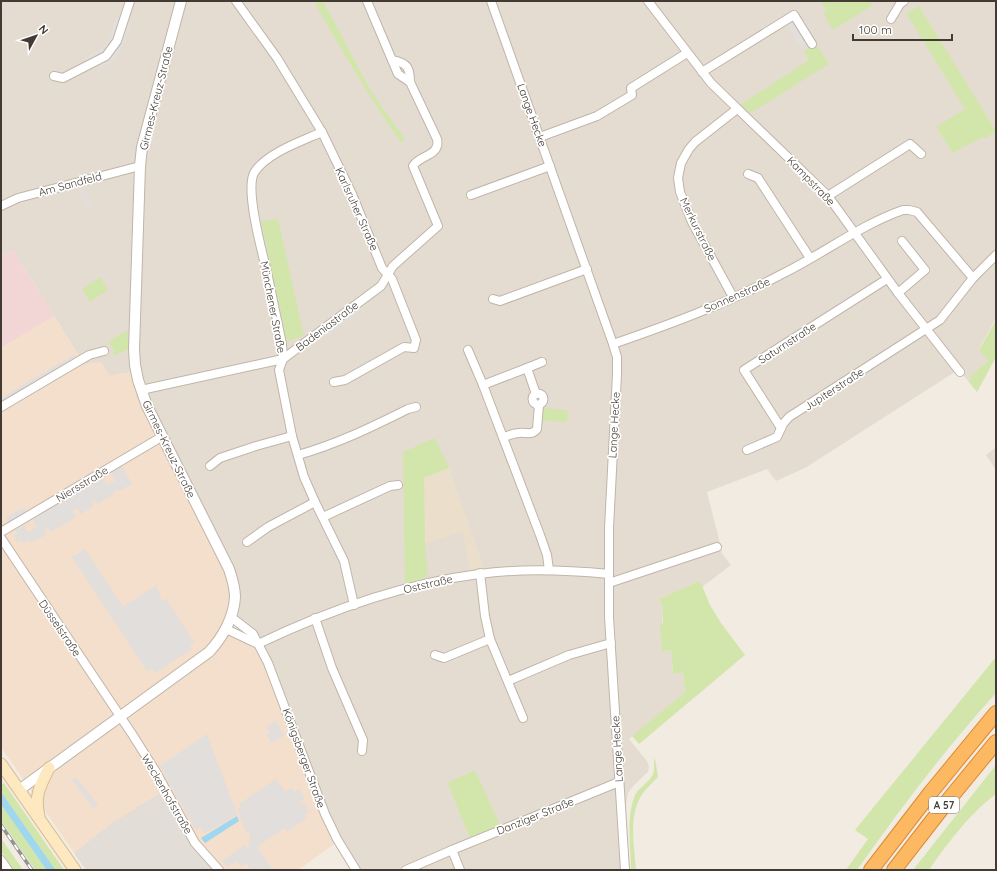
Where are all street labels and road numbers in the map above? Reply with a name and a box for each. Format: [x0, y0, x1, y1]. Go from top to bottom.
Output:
street label: Girmes-Kreuz-Straße [136, 44, 176, 152]
street label: Lange Hecke [514, 81, 550, 149]
street label: Kampstraße [784, 153, 838, 209]
street label: Karlsruher Straße [332, 165, 382, 253]
street label: Am Sandfeld [37, 169, 103, 199]
street label: Merkurstraße [677, 195, 719, 263]
street label: Münchener Straße [257, 260, 289, 354]
street label: Sonnenstraße [702, 274, 772, 316]
street label: Badeniastraße [293, 298, 361, 354]
street label: Saturnstraße [756, 319, 818, 367]
street label: Jupiterstraße [802, 365, 866, 413]
street label: Lange Hecke [605, 391, 623, 459]
street label: Girmes-Kreuz-Straße [139, 398, 199, 500]
street label: Niersstraße [53, 463, 111, 505]
street label: Oststraße [402, 572, 454, 596]
street label: Düsselstraße [36, 597, 84, 659]
street label: Königsberger Straße [279, 706, 329, 810]
street label: Lange Hecke [608, 715, 626, 783]
street label: Weckenhofstraße [138, 752, 196, 836]
street label: Danziger Straße [494, 794, 576, 838]
road number: A 57 [929, 797, 959, 813]

